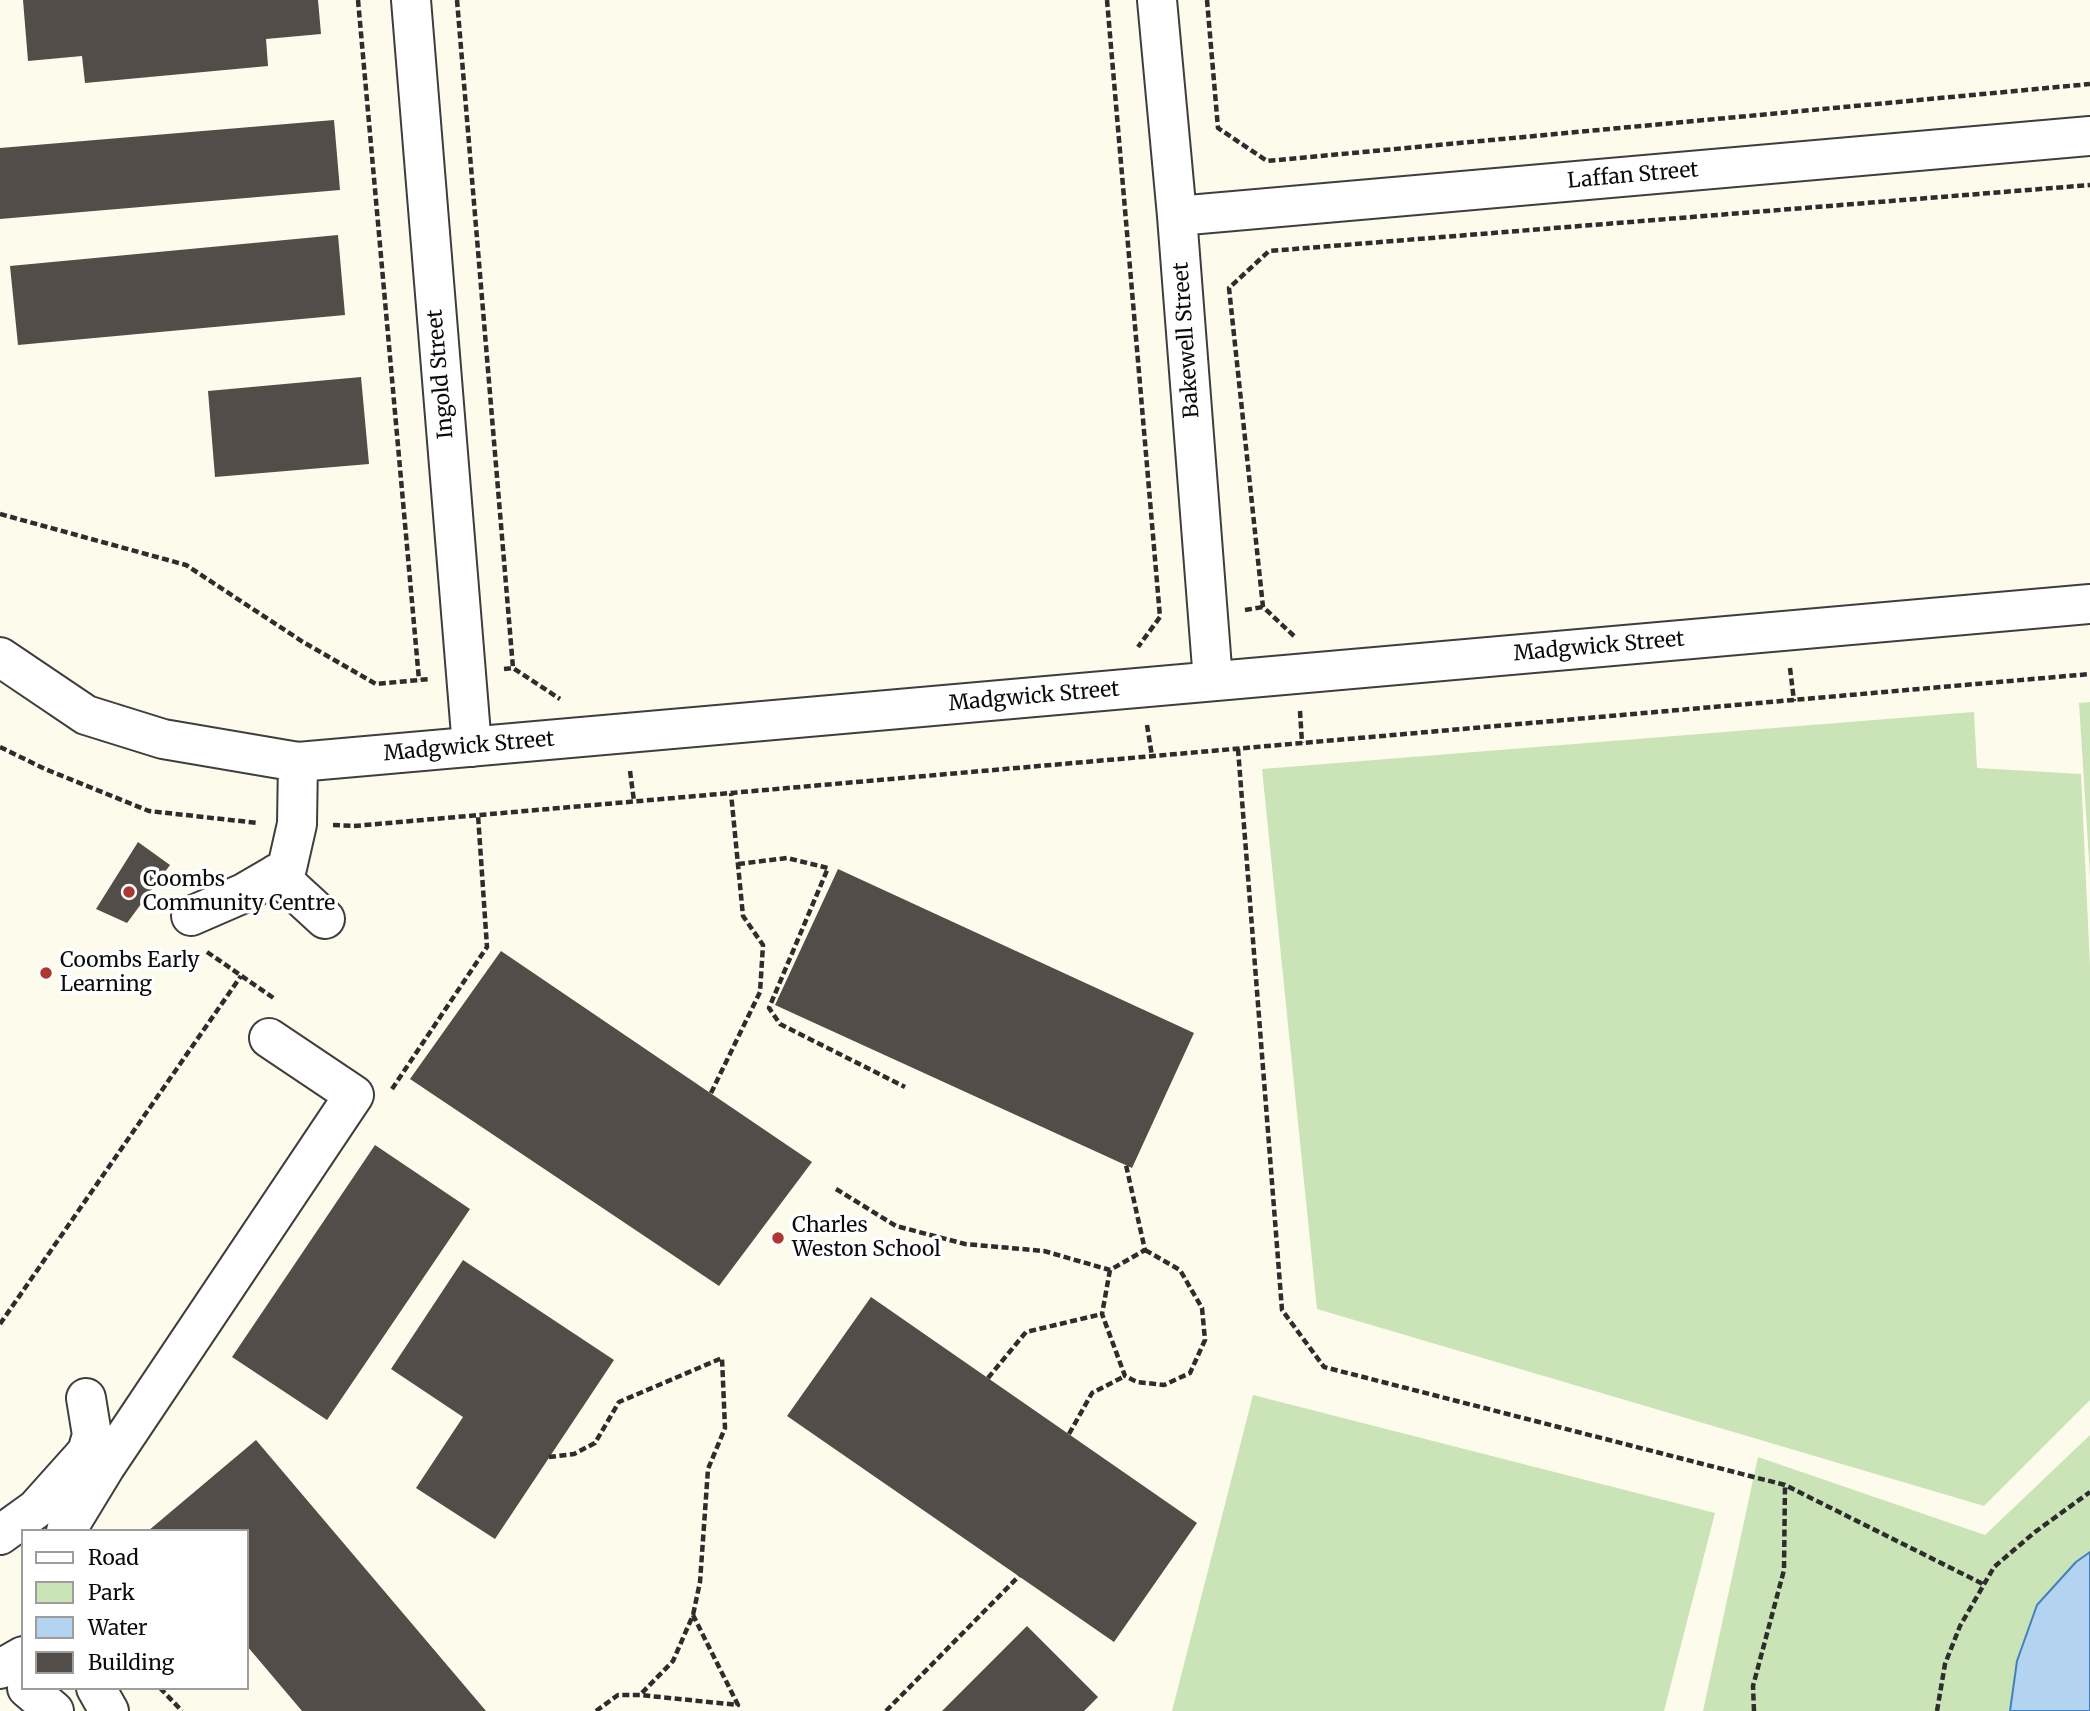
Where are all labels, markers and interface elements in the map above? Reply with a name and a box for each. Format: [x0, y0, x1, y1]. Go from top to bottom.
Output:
street label: Laffan Street [1566, 158, 1700, 194]
street label: Bakewell Street [1169, 261, 1205, 419]
street label: Ingold Street [423, 308, 459, 440]
street label: Madgwick Street [1513, 627, 1685, 667]
street label: Madgwick Street [948, 677, 1120, 717]
street label: Madgwick Street [383, 727, 555, 767]
place label: Coombs Community Centre [143, 867, 335, 917]
marker: Coombs Community Centre [121, 884, 137, 900]
place label: Coombs Early Learning [60, 948, 200, 998]
marker: Coombs Early Learning [38, 965, 54, 981]
place label: Charles Weston School [792, 1213, 941, 1263]
marker: Charles Weston School [770, 1230, 786, 1246]
legend [21, 1529, 248, 1690]
text: Road [88, 1544, 139, 1571]
text: Park [88, 1579, 135, 1606]
text: Water [88, 1614, 147, 1641]
text: Building [88, 1649, 174, 1676]

